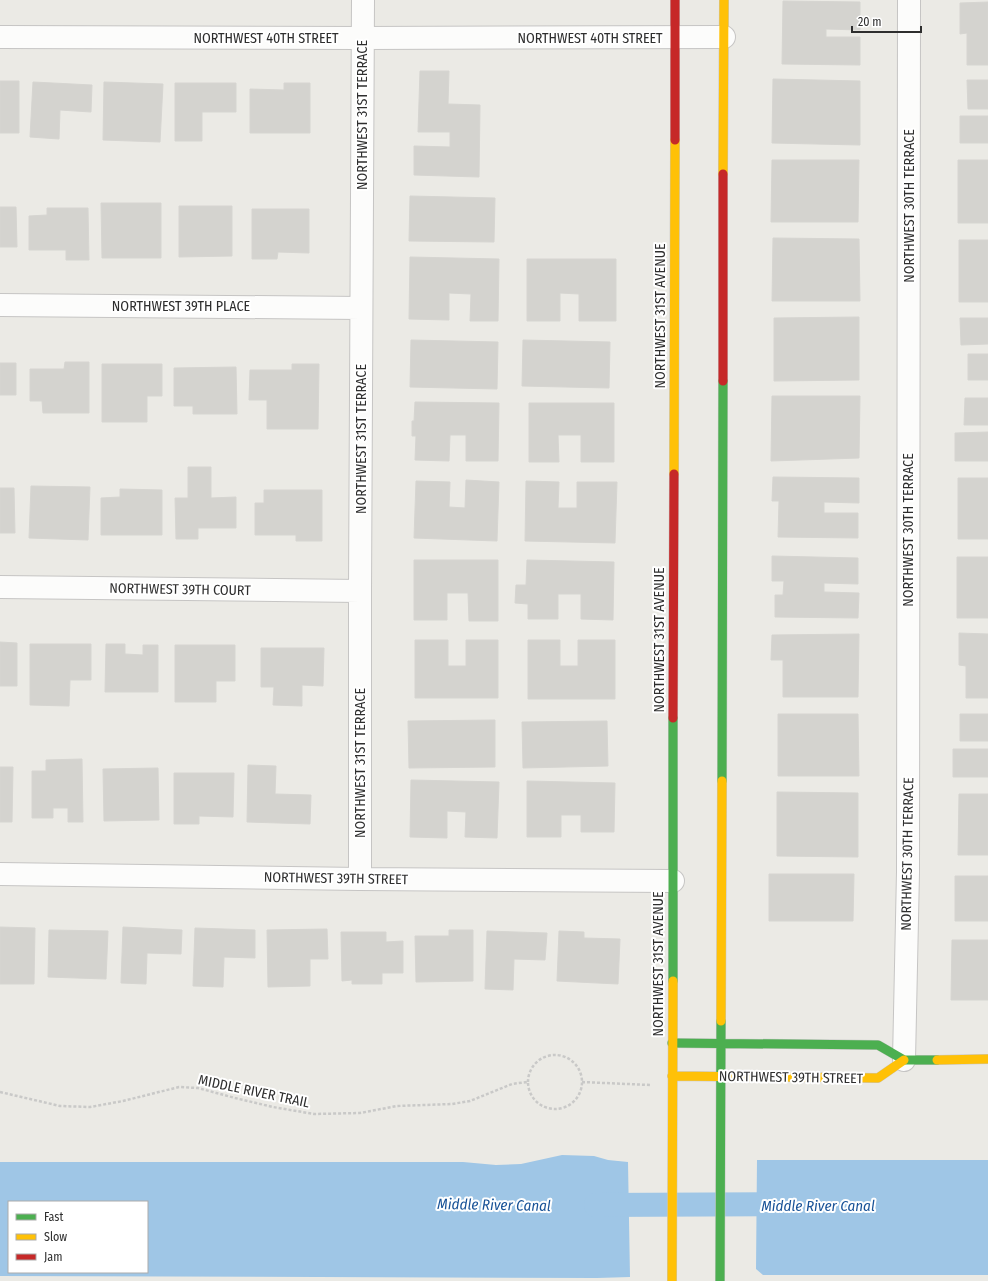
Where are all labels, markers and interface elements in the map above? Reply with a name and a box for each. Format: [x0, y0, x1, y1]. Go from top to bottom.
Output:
scale bar [852, 8, 921, 34]
text: 20 m [858, 15, 882, 29]
street label: NORTHWEST 40TH STREET [193, 30, 339, 47]
street label: NORTHWEST 40TH STREET [517, 30, 663, 47]
street label: NORTHWEST 31ST TERRACE [354, 40, 371, 190]
street label: NORTHWEST 30TH TERRACE [901, 129, 918, 283]
street label: NORTHWEST 31ST AVENUE [652, 243, 669, 388]
street label: NORTHWEST 39TH PLACE [112, 298, 251, 315]
street label: NORTHWEST 31ST TERRACE [353, 364, 370, 514]
street label: NORTHWEST 30TH TERRACE [900, 453, 917, 607]
street label: NORTHWEST 31ST AVENUE [651, 567, 668, 712]
street label: NORTHWEST 39TH COURT [109, 580, 251, 599]
street label: NORTHWEST 31ST TERRACE [352, 688, 369, 838]
street label: NORTHWEST 30TH TERRACE [898, 777, 917, 931]
street label: NORTHWEST 39TH STREET [264, 869, 409, 888]
street label: NORTHWEST 31ST AVENUE [650, 891, 667, 1036]
street label: NORTHWEST 39TH STREET [719, 1068, 864, 1087]
street label: MIDDLE RIVER TRAIL [197, 1071, 311, 1112]
water label: Middle River Canal [437, 1195, 551, 1215]
water label: Middle River Canal [761, 1197, 875, 1215]
legend [8, 1201, 148, 1273]
text: Fast [44, 1210, 63, 1224]
text: Slow [44, 1230, 67, 1244]
text: Jam [44, 1250, 62, 1264]

